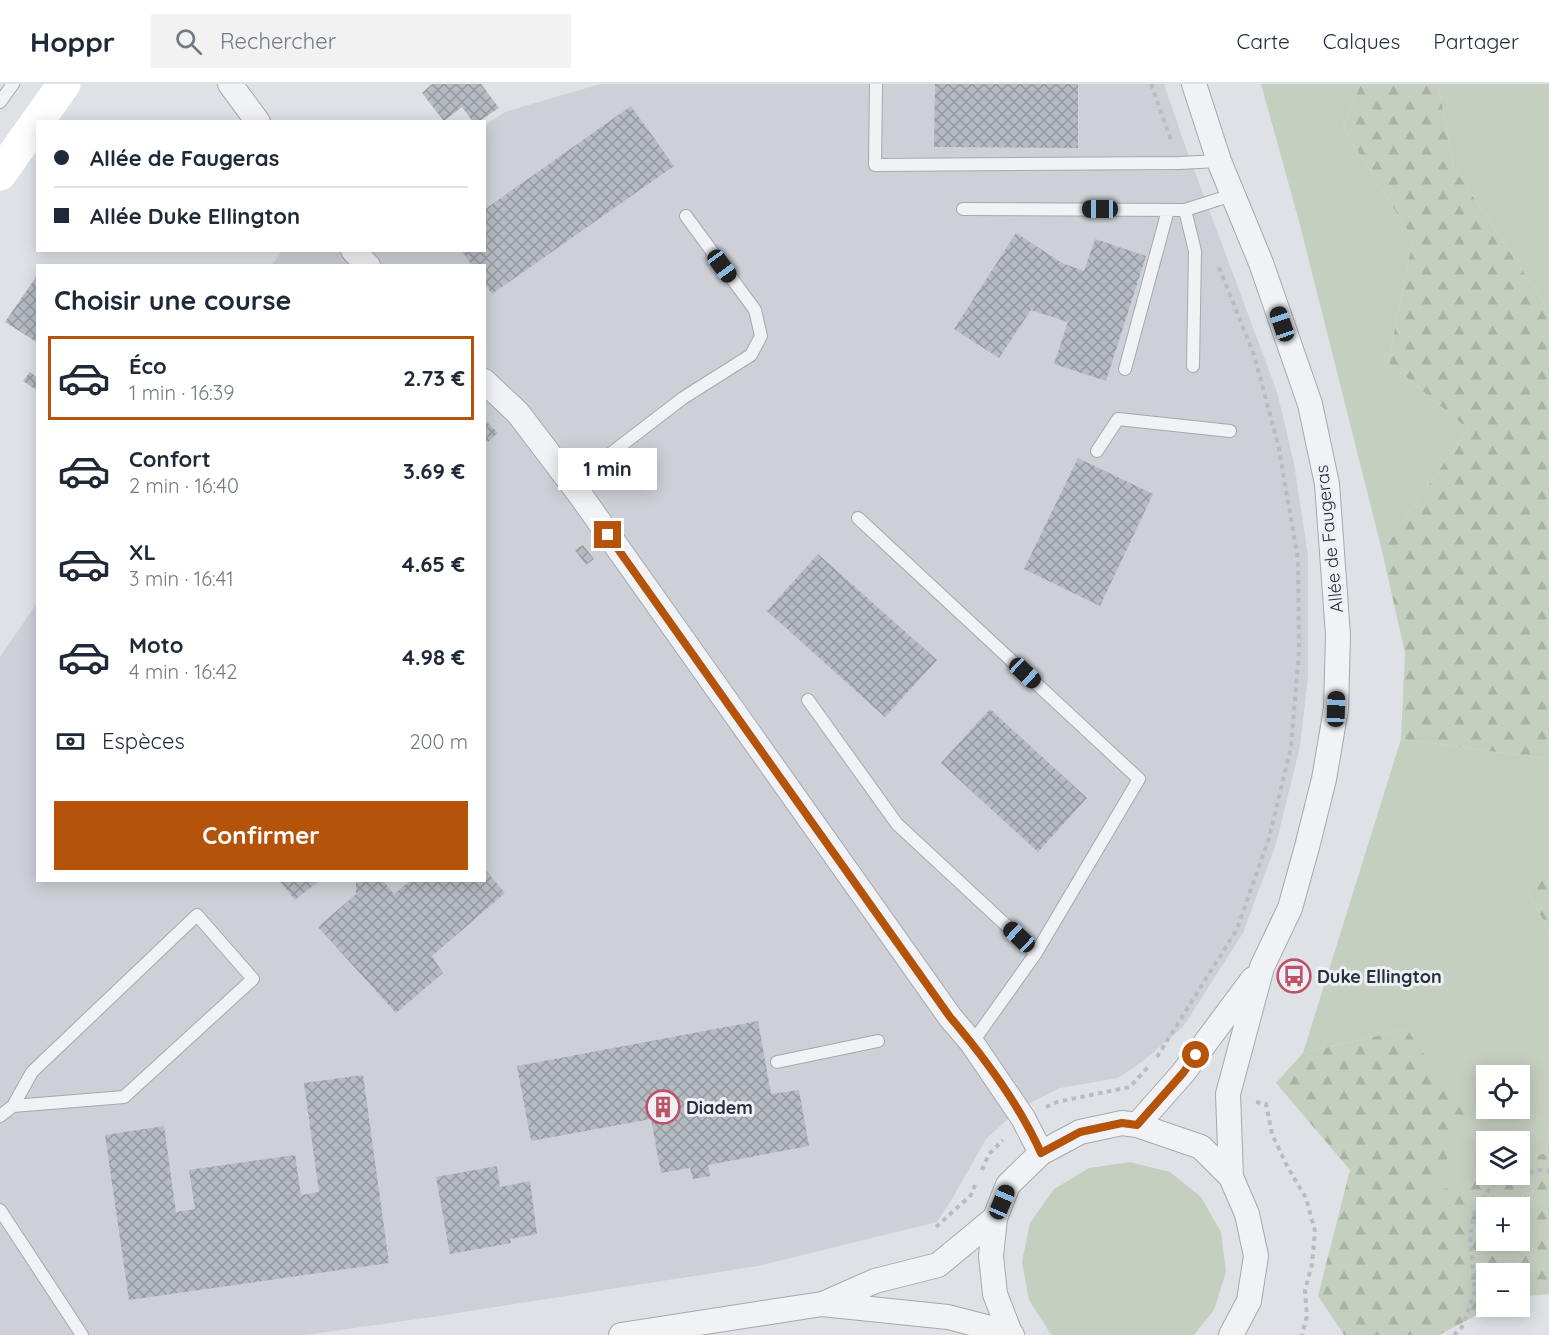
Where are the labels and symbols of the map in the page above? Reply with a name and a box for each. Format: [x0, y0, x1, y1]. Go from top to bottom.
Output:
car [1082, 200, 1118, 218]
car [704, 246, 740, 286]
car [1268, 304, 1296, 344]
callout: 1 min [558, 448, 658, 490]
street label: Allée de Faugeras [1310, 464, 1348, 614]
route end [594, 521, 621, 548]
car [1006, 654, 1044, 692]
car [1326, 691, 1346, 727]
car [1000, 918, 1038, 956]
bus stop icon: Duke Ellington [1276, 958, 1312, 994]
place label: Duke Ellington [1317, 965, 1442, 988]
route start [1182, 1041, 1209, 1068]
building icon: Diadem [645, 1089, 681, 1125]
place label: Diadem [686, 1096, 753, 1119]
car [987, 1182, 1017, 1222]

